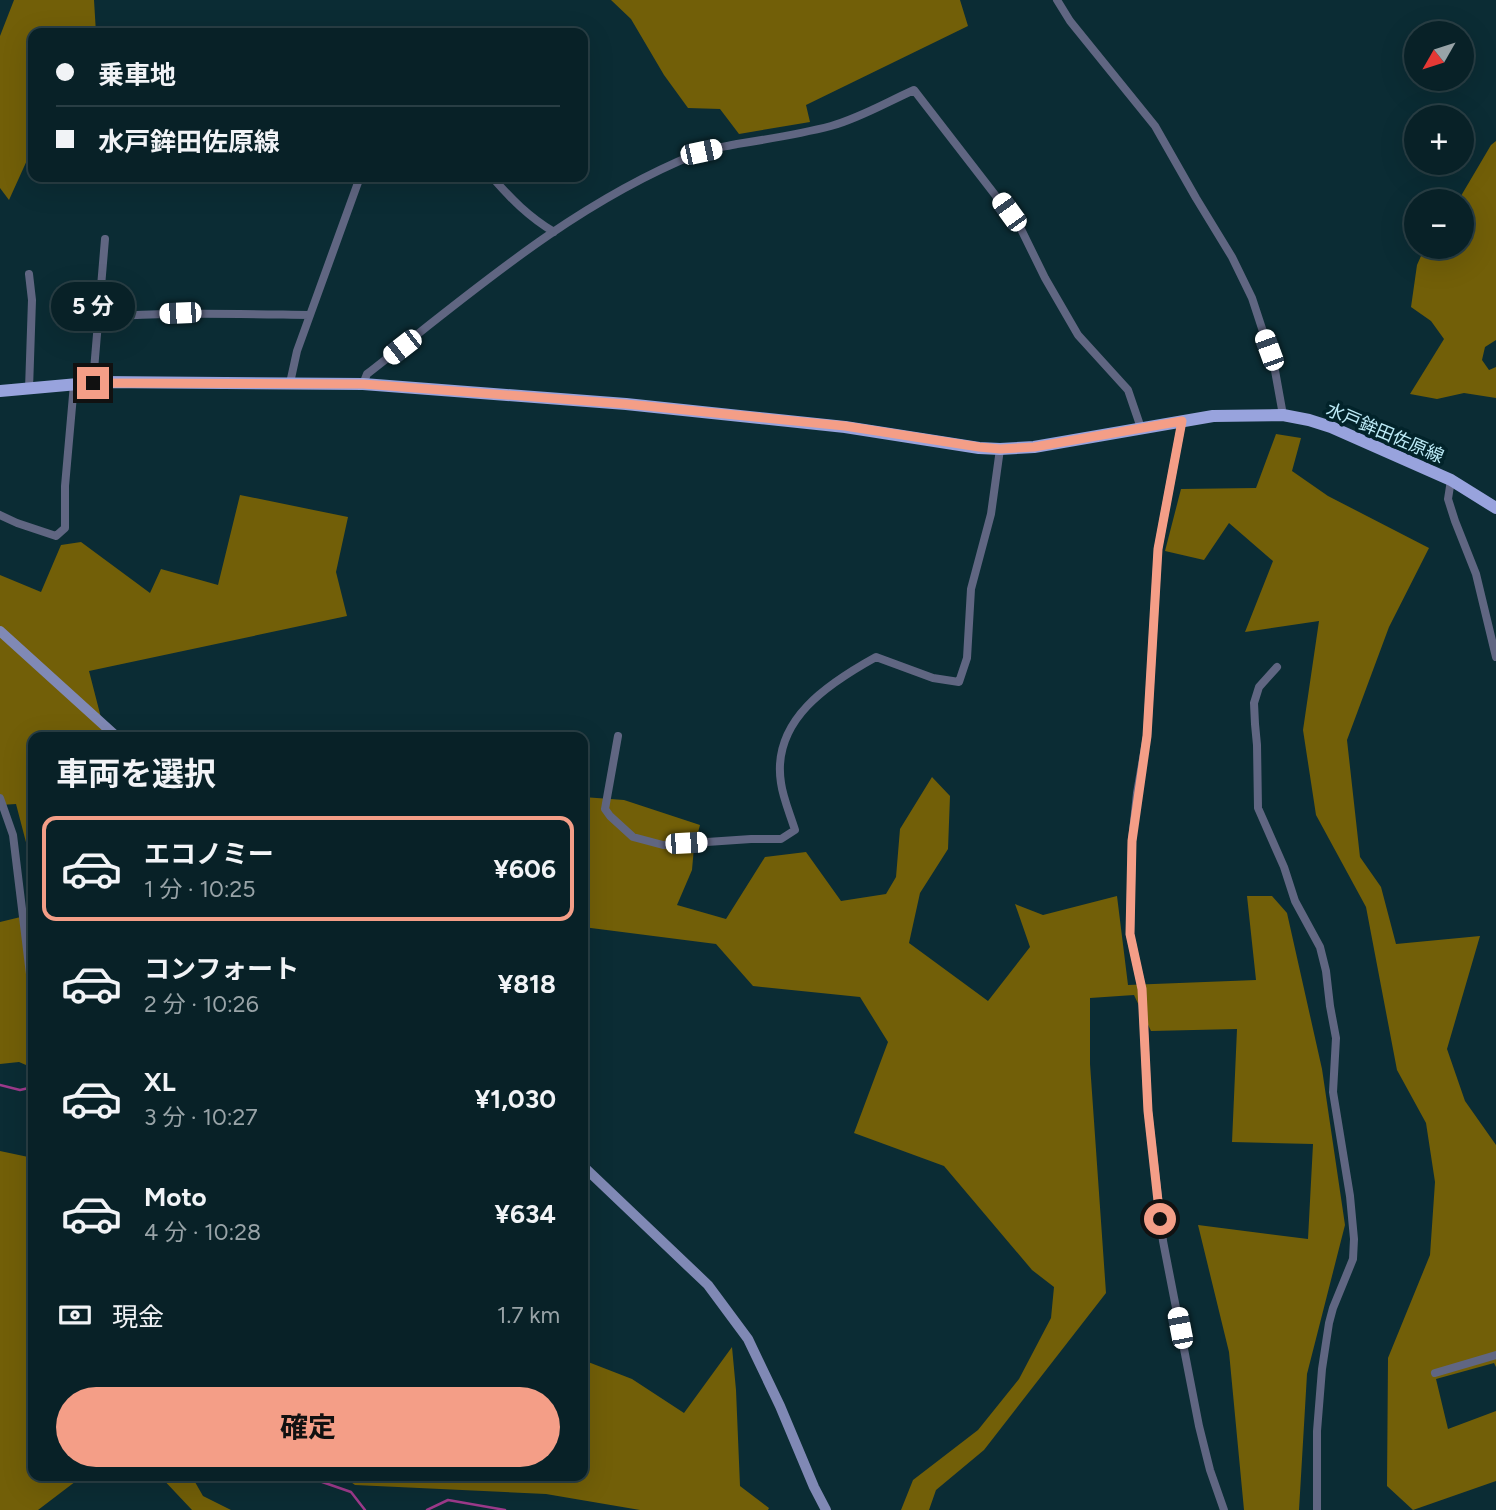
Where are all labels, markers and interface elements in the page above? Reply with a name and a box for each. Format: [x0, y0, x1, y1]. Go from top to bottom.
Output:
north arrow [1404, 21, 1474, 91]
map controls [1404, 21, 1474, 259]
text: 乗車地 [98, 59, 176, 91]
button: + [1404, 105, 1474, 175]
text: 水戸鉾田佐原線 [98, 126, 280, 158]
car [679, 137, 724, 167]
car [989, 189, 1030, 235]
button: − [1404, 189, 1474, 259]
callout: 5 分 [51, 282, 135, 330]
text: 5 分 [72, 292, 114, 320]
car [159, 302, 202, 324]
car [379, 326, 426, 368]
car [1252, 327, 1287, 373]
route end [77, 367, 109, 399]
street label: 水戸鉾田佐原線 [1323, 398, 1447, 468]
text: 車両を選択 [56, 755, 216, 793]
car [665, 831, 708, 855]
icon: car [60, 837, 123, 900]
text: エコノミー [144, 838, 274, 870]
text: ¥606 [493, 853, 556, 885]
text: 1 分 · 10:25 [144, 875, 256, 903]
icon: car [60, 952, 123, 1015]
text: コンフォート [144, 953, 299, 985]
text: ¥818 [498, 968, 556, 1000]
text: 2 分 · 10:26 [144, 990, 259, 1018]
text: XL [144, 1066, 176, 1098]
icon: car [60, 1067, 123, 1130]
text: ¥1,030 [475, 1083, 556, 1115]
text: 3 分 · 10:27 [144, 1103, 258, 1131]
text: Moto [144, 1181, 207, 1213]
icon: car [60, 1182, 123, 1245]
text: ¥634 [495, 1198, 556, 1230]
route start [1144, 1203, 1176, 1235]
text: 4 分 · 10:28 [144, 1218, 261, 1246]
icon: cash [56, 1296, 94, 1334]
text: 現金 [112, 1301, 164, 1333]
text: 1.7 km [497, 1301, 560, 1329]
car [1166, 1305, 1195, 1351]
button: 確定 [56, 1387, 560, 1467]

